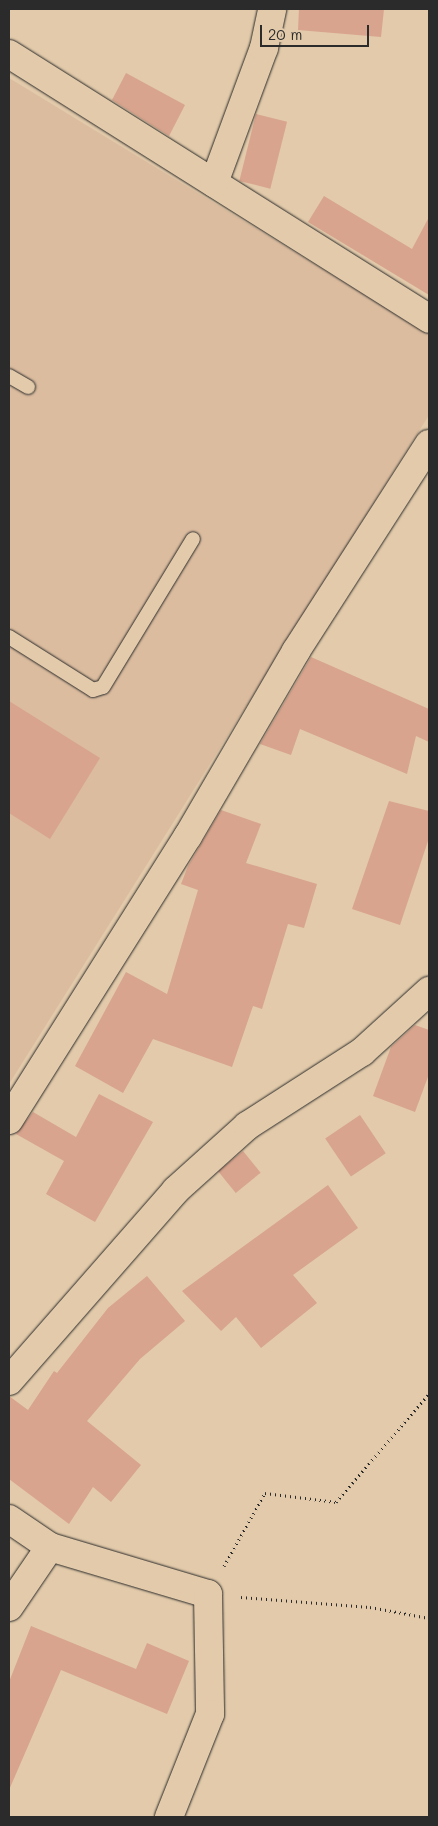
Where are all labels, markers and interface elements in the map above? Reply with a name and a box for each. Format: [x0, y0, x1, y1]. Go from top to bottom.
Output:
scale bar [263, 15, 372, 47]
text: 20 m [268, 24, 302, 44]

